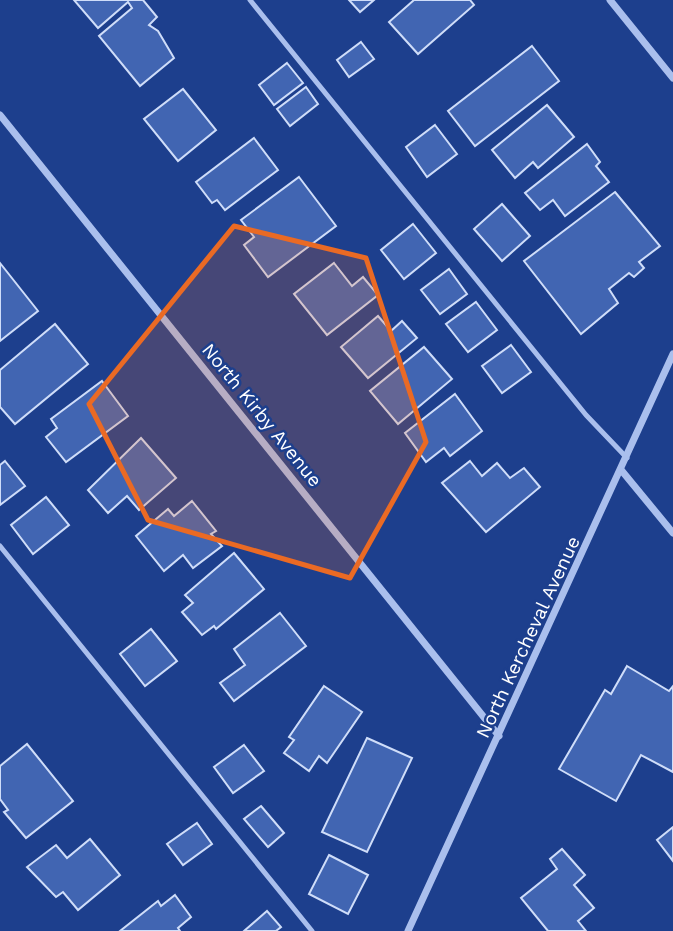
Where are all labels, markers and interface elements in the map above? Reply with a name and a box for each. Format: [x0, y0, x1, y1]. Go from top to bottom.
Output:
street label: North Kirby Avenue [197, 339, 327, 491]
street label: North Kercheval Avenue [471, 532, 585, 742]

